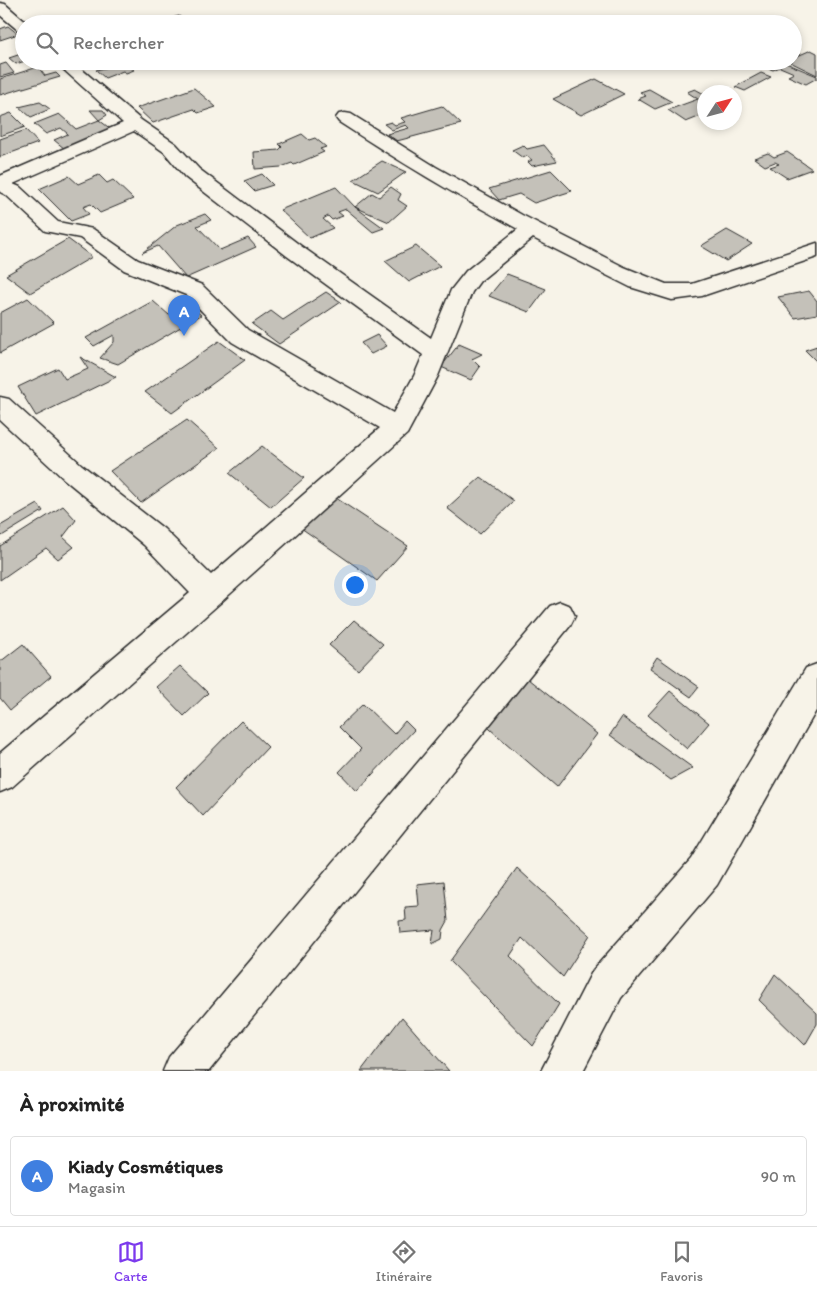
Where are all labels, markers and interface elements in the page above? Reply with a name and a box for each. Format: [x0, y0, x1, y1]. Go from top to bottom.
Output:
search box [15, 15, 802, 70]
icon: search [33, 29, 61, 57]
text: Rechercher [73, 31, 164, 54]
north arrow [697, 85, 742, 130]
pin: A [168, 295, 200, 336]
your location [342, 572, 368, 598]
text: À proximité [20, 1091, 125, 1116]
text: Kiady Cosmétiques [68, 1155, 223, 1178]
text: A [32, 1167, 42, 1186]
text: 90 m [761, 1167, 796, 1186]
text: Magasin [68, 1178, 125, 1197]
tab: Carte [114, 1238, 148, 1285]
tab: Itinéraire [376, 1238, 432, 1285]
tab: Favoris [660, 1238, 703, 1285]

